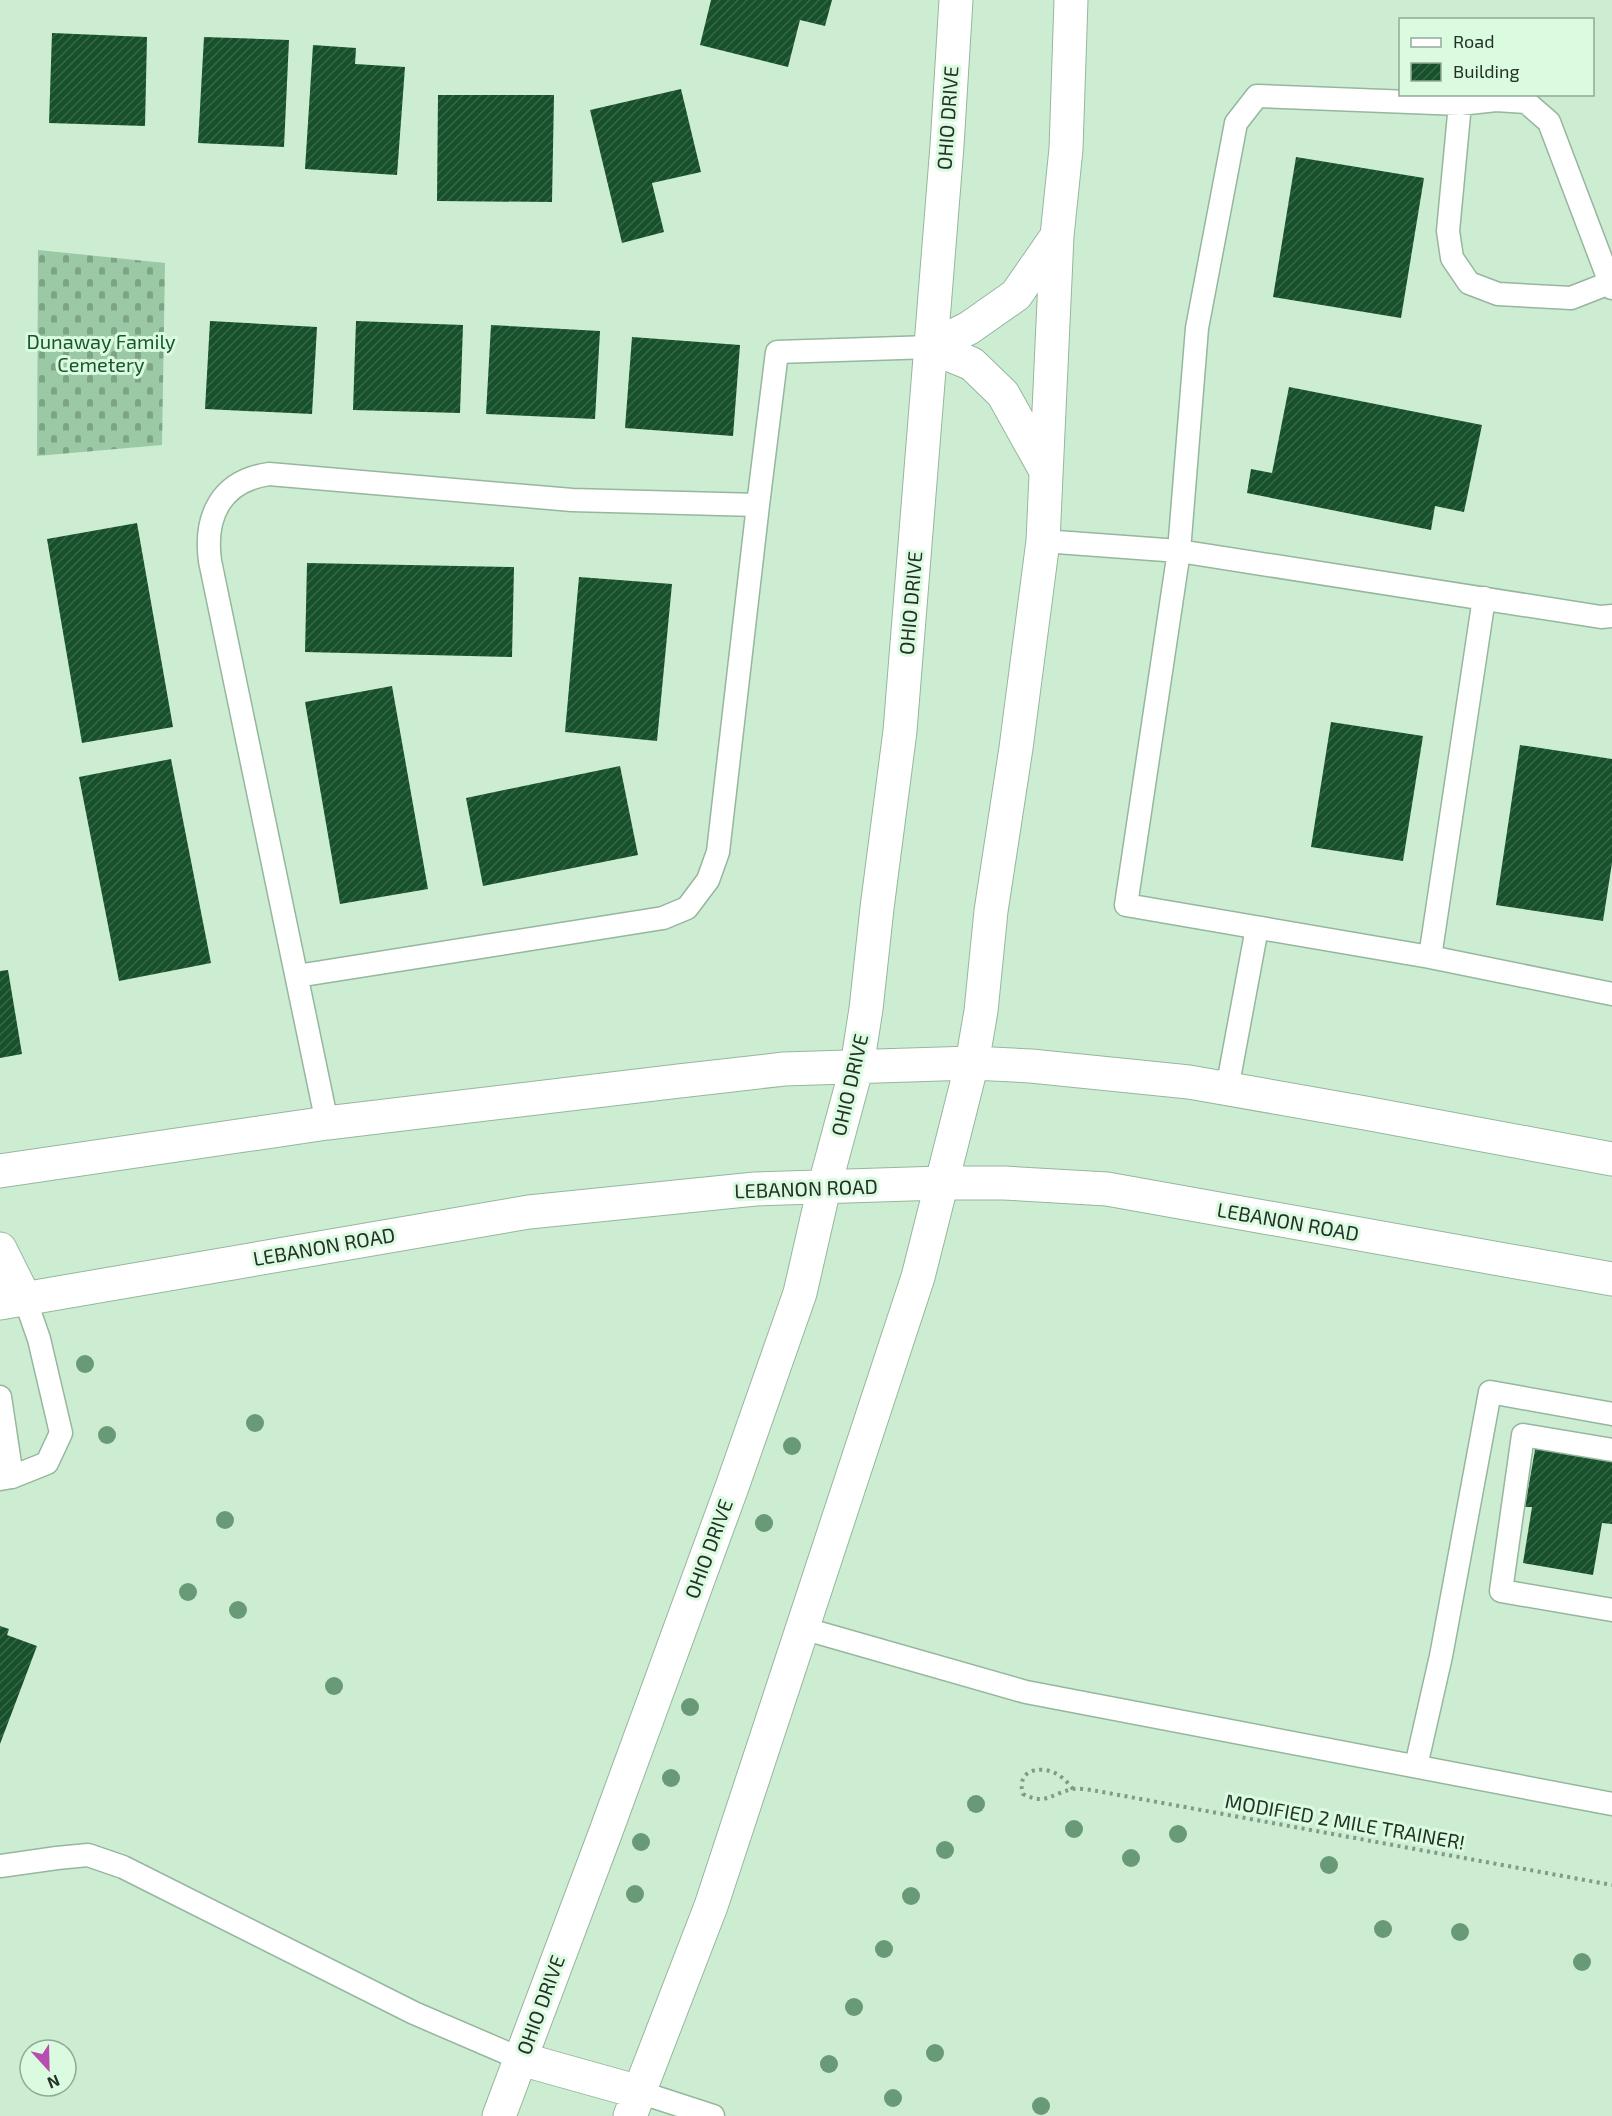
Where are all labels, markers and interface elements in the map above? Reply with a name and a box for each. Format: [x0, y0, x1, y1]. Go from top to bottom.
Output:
legend [1399, 18, 1594, 96]
text: Road [1453, 30, 1494, 52]
text: Building [1453, 60, 1520, 82]
street label: OHIO DRIVE [931, 65, 963, 171]
park label: Dunaway Family Cemetery [26, 329, 176, 376]
street label: OHIO DRIVE [894, 550, 926, 656]
street label: OHIO DRIVE [826, 1031, 872, 1138]
street label: LEBANON ROAD [734, 1174, 878, 1203]
street label: LEBANON ROAD [1215, 1197, 1361, 1245]
street label: LEBANON ROAD [251, 1222, 397, 1270]
street label: OHIO DRIVE [679, 1496, 737, 1602]
street label: MODIFIED 2 MILE TRAINER! [1223, 1788, 1467, 1854]
street label: OHIO DRIVE [511, 1952, 569, 2058]
north arrow [18, 2038, 78, 2098]
text: N [45, 2071, 63, 2093]

